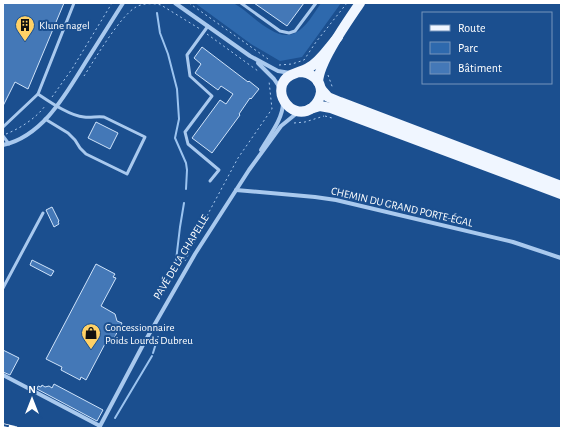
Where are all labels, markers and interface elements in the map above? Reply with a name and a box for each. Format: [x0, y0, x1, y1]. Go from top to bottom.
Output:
legend [422, 12, 552, 84]
building icon: Klune nagel [14, 14, 36, 42]
place label: Klune nagel [39, 20, 90, 31]
text: Route [458, 22, 485, 34]
text: Parc [458, 42, 478, 54]
text: Bâtiment [458, 62, 502, 74]
street label: CHEMIN DU GRAND PORTE-ÉGAL [330, 184, 475, 229]
street label: PAVÉ DE LA CHAPELLE [151, 212, 211, 301]
shop icon: Concessionnaire Poids Lourds Dubreu [80, 322, 102, 350]
place label: Concessionnaire Poids Lourds Dubreu [105, 322, 193, 346]
north arrow [12, 379, 52, 419]
text: N [28, 384, 36, 395]

